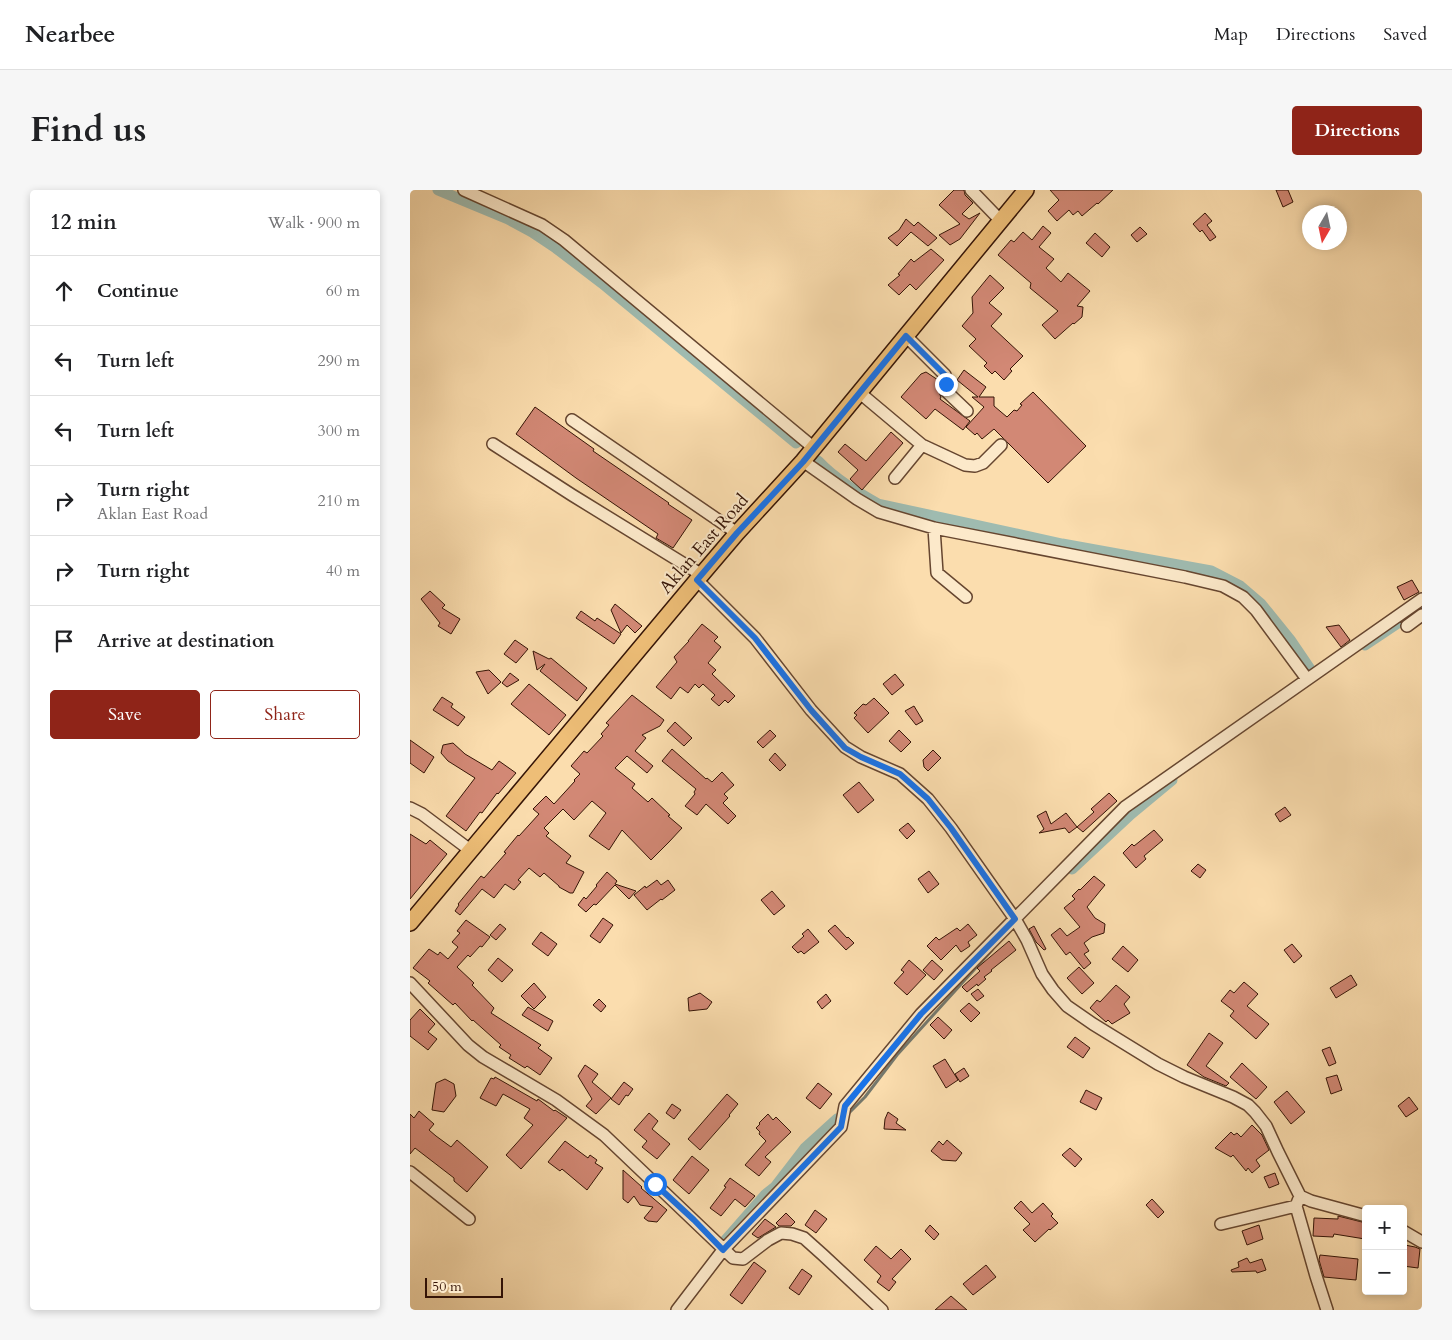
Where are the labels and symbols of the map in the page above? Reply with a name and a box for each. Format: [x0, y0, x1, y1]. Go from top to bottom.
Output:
north arrow [1302, 205, 1347, 250]
route end [935, 373, 958, 396]
street label: Aklan East Road [654, 488, 755, 599]
route start [644, 1173, 667, 1196]
scale bar [425, 1275, 502, 1298]

